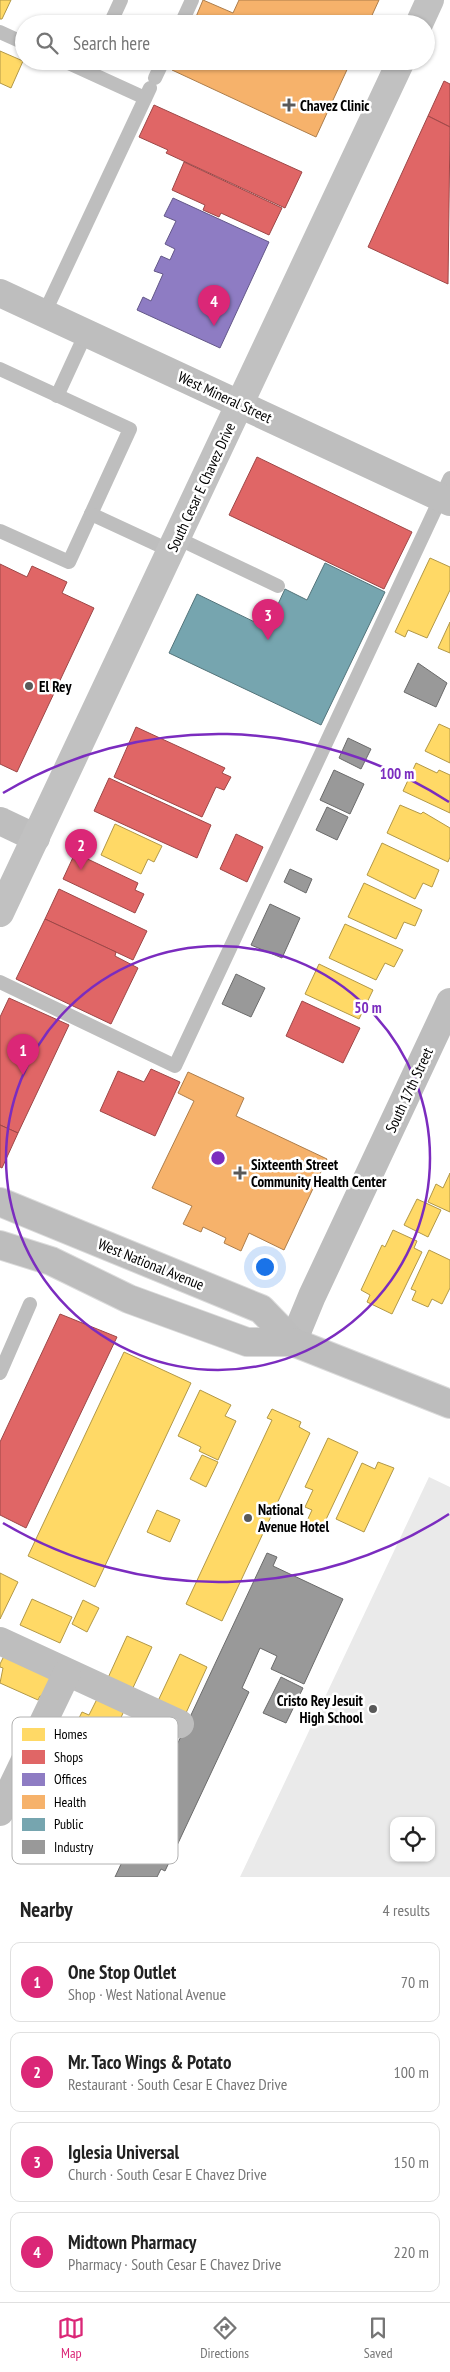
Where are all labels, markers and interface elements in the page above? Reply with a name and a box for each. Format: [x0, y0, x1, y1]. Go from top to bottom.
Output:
search box [15, 15, 435, 70]
icon: search [33, 29, 61, 57]
text: Search here [73, 31, 150, 55]
place label: Chavez Clinic [300, 96, 370, 115]
marker: Chavez Clinic [282, 98, 296, 112]
pin: 4 [198, 285, 230, 326]
street label: West Mineral Street [175, 367, 275, 427]
street label: South Cesar E Chavez Drive [163, 419, 239, 555]
pin: 3 [252, 599, 284, 640]
place label: El Rey [39, 677, 72, 696]
marker: El Rey [23, 680, 35, 692]
text: 100 m [380, 764, 414, 783]
pin: 2 [65, 829, 97, 870]
text: 50 m [354, 998, 382, 1017]
pin: 1 [7, 1034, 39, 1075]
street label: South 17th Street [381, 1044, 437, 1136]
centre of rings [209, 1149, 227, 1167]
place label: Sixteenth Street Community Health Center [251, 1155, 387, 1191]
marker: Sixteenth Street Community Health Center [233, 1166, 247, 1180]
street label: West National Avenue [95, 1234, 207, 1294]
your location [252, 1254, 278, 1280]
place label: National Avenue Hotel [257, 1500, 329, 1536]
marker: National Avenue Hotel [242, 1512, 254, 1524]
place label: Cristo Rey Jesuit High School [277, 1691, 364, 1727]
marker: Cristo Rey Jesuit High School [367, 1703, 379, 1715]
legend [12, 1717, 178, 1864]
text: Homes [54, 1725, 87, 1743]
text: Shops [54, 1748, 83, 1766]
text: Offices [54, 1770, 87, 1788]
text: Health [54, 1793, 86, 1811]
text: Public [54, 1815, 83, 1833]
map controls [390, 1817, 435, 1862]
button: locate [390, 1817, 435, 1862]
text: Industry [54, 1838, 94, 1856]
text: Nearby [20, 1896, 73, 1923]
text: 4 results [383, 1900, 430, 1920]
text: One Stop Outlet [68, 1960, 176, 1984]
text: 1 [33, 1972, 41, 1992]
text: 70 m [401, 1972, 429, 1992]
text: Shop · West National Avenue [68, 1984, 226, 2004]
text: Mr. Taco Wings & Potato [68, 2050, 231, 2074]
text: 2 [33, 2062, 41, 2082]
text: 100 m [394, 2062, 429, 2082]
text: Restaurant · South Cesar E Chavez Drive [68, 2074, 287, 2094]
text: Iglesia Universal [68, 2140, 179, 2164]
text: 3 [33, 2152, 41, 2172]
text: 150 m [394, 2152, 429, 2172]
text: Church · South Cesar E Chavez Drive [68, 2164, 267, 2184]
text: Midtown Pharmacy [68, 2230, 196, 2254]
text: 4 [33, 2242, 41, 2262]
text: 220 m [394, 2242, 429, 2262]
text: Pharmacy · South Cesar E Chavez Drive [68, 2254, 281, 2274]
tab: Map [57, 2314, 85, 2362]
tab: Directions [200, 2314, 249, 2362]
tab: Saved [364, 2314, 393, 2362]

